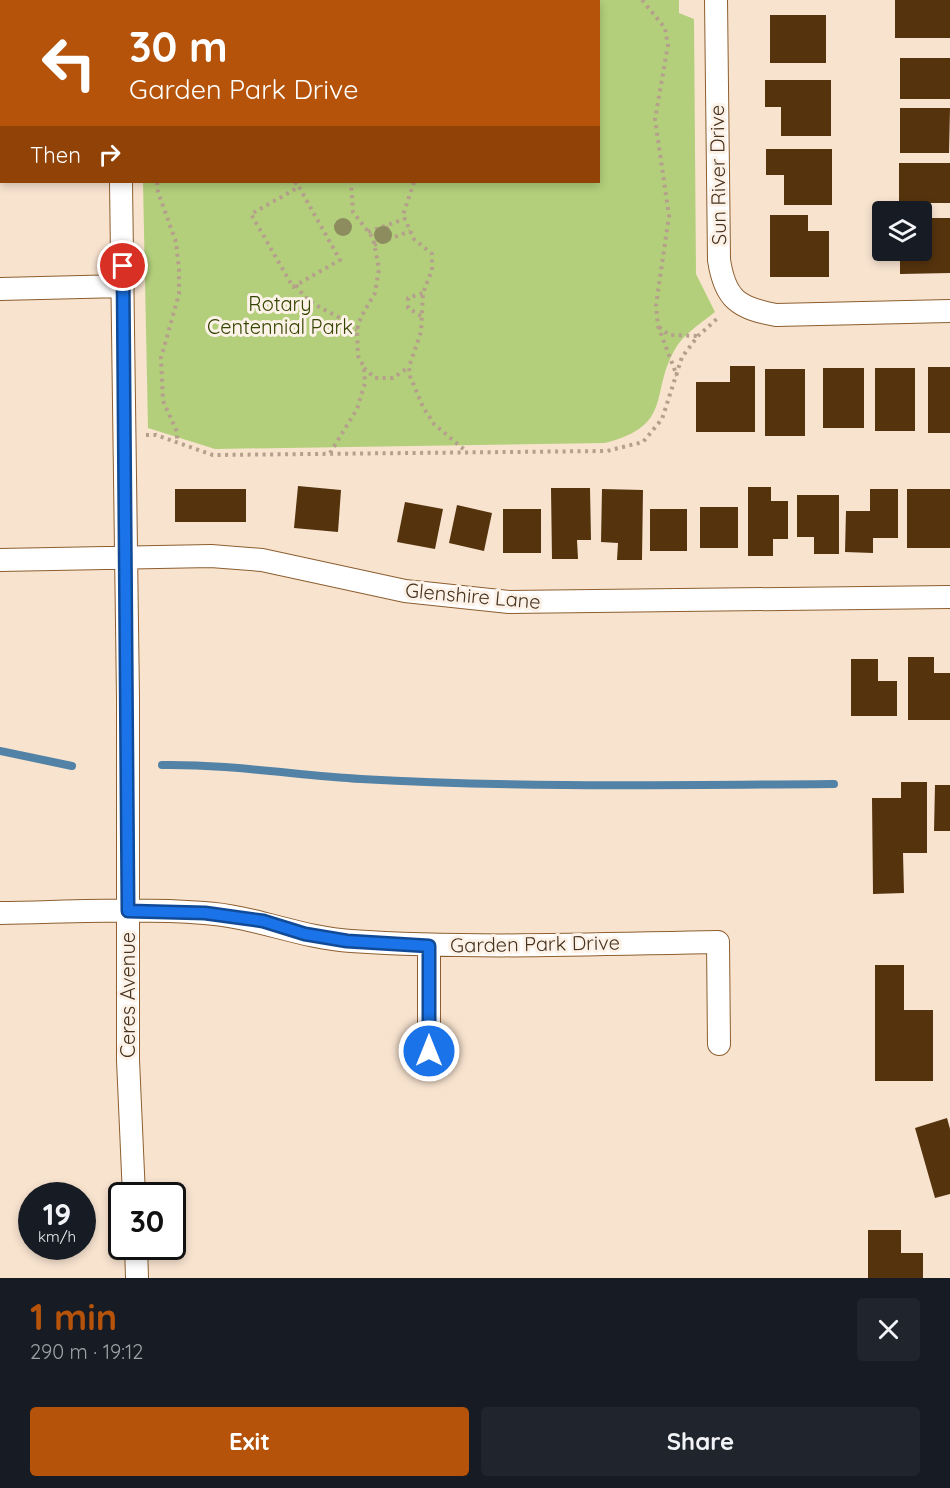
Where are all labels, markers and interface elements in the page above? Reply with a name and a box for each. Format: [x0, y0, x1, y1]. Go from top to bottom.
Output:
text: 30 m [129, 20, 228, 73]
icon: left [30, 24, 108, 102]
text: Garden Park Drive [129, 72, 358, 106]
street label: Sun River Drive [704, 105, 731, 245]
icon: right [93, 138, 126, 171]
text: Then [30, 141, 81, 169]
map controls [872, 201, 932, 261]
button: layers [872, 201, 932, 261]
pin [97, 240, 148, 291]
icon: arrive [106, 249, 139, 282]
park label: Rotary Centennial Park [207, 291, 353, 339]
street label: Glenshire Lane [404, 577, 542, 614]
street label: Garden Park Drive [450, 930, 620, 957]
street label: Ceres Avenue [115, 932, 140, 1058]
position arrow [397, 1019, 461, 1083]
speed limit sign: 30 [108, 1182, 186, 1260]
text: 19 [43, 1195, 71, 1233]
text: km/h [38, 1227, 76, 1246]
text: 1 min [30, 1294, 117, 1339]
button: close [857, 1298, 920, 1361]
text: 290 m · 19:12 [30, 1339, 143, 1364]
button: Exit [30, 1407, 469, 1476]
button: Share [481, 1407, 920, 1476]

